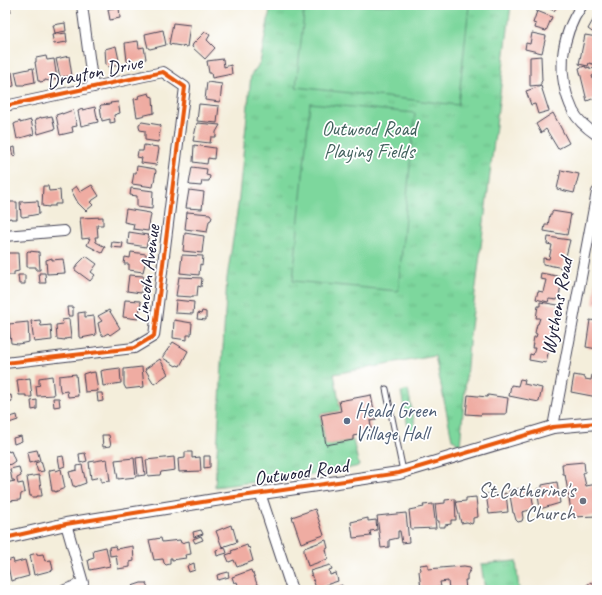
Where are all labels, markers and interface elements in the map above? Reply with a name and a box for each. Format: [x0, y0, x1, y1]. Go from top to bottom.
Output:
street label: Drayton Drive [44, 49, 146, 94]
park label: Outwood Road Playing Fields [322, 116, 419, 164]
street label: Lincoln Avenue [129, 222, 166, 325]
street label: Wythens Road [535, 252, 579, 357]
place label: Heald Green Village Hall [355, 398, 437, 446]
marker: Heald Green Village Hall [342, 416, 352, 426]
street label: Outwood Road [252, 453, 353, 491]
place label: St.Catherine's Church [478, 478, 577, 526]
marker: St.Catherine's Church [578, 496, 588, 506]

